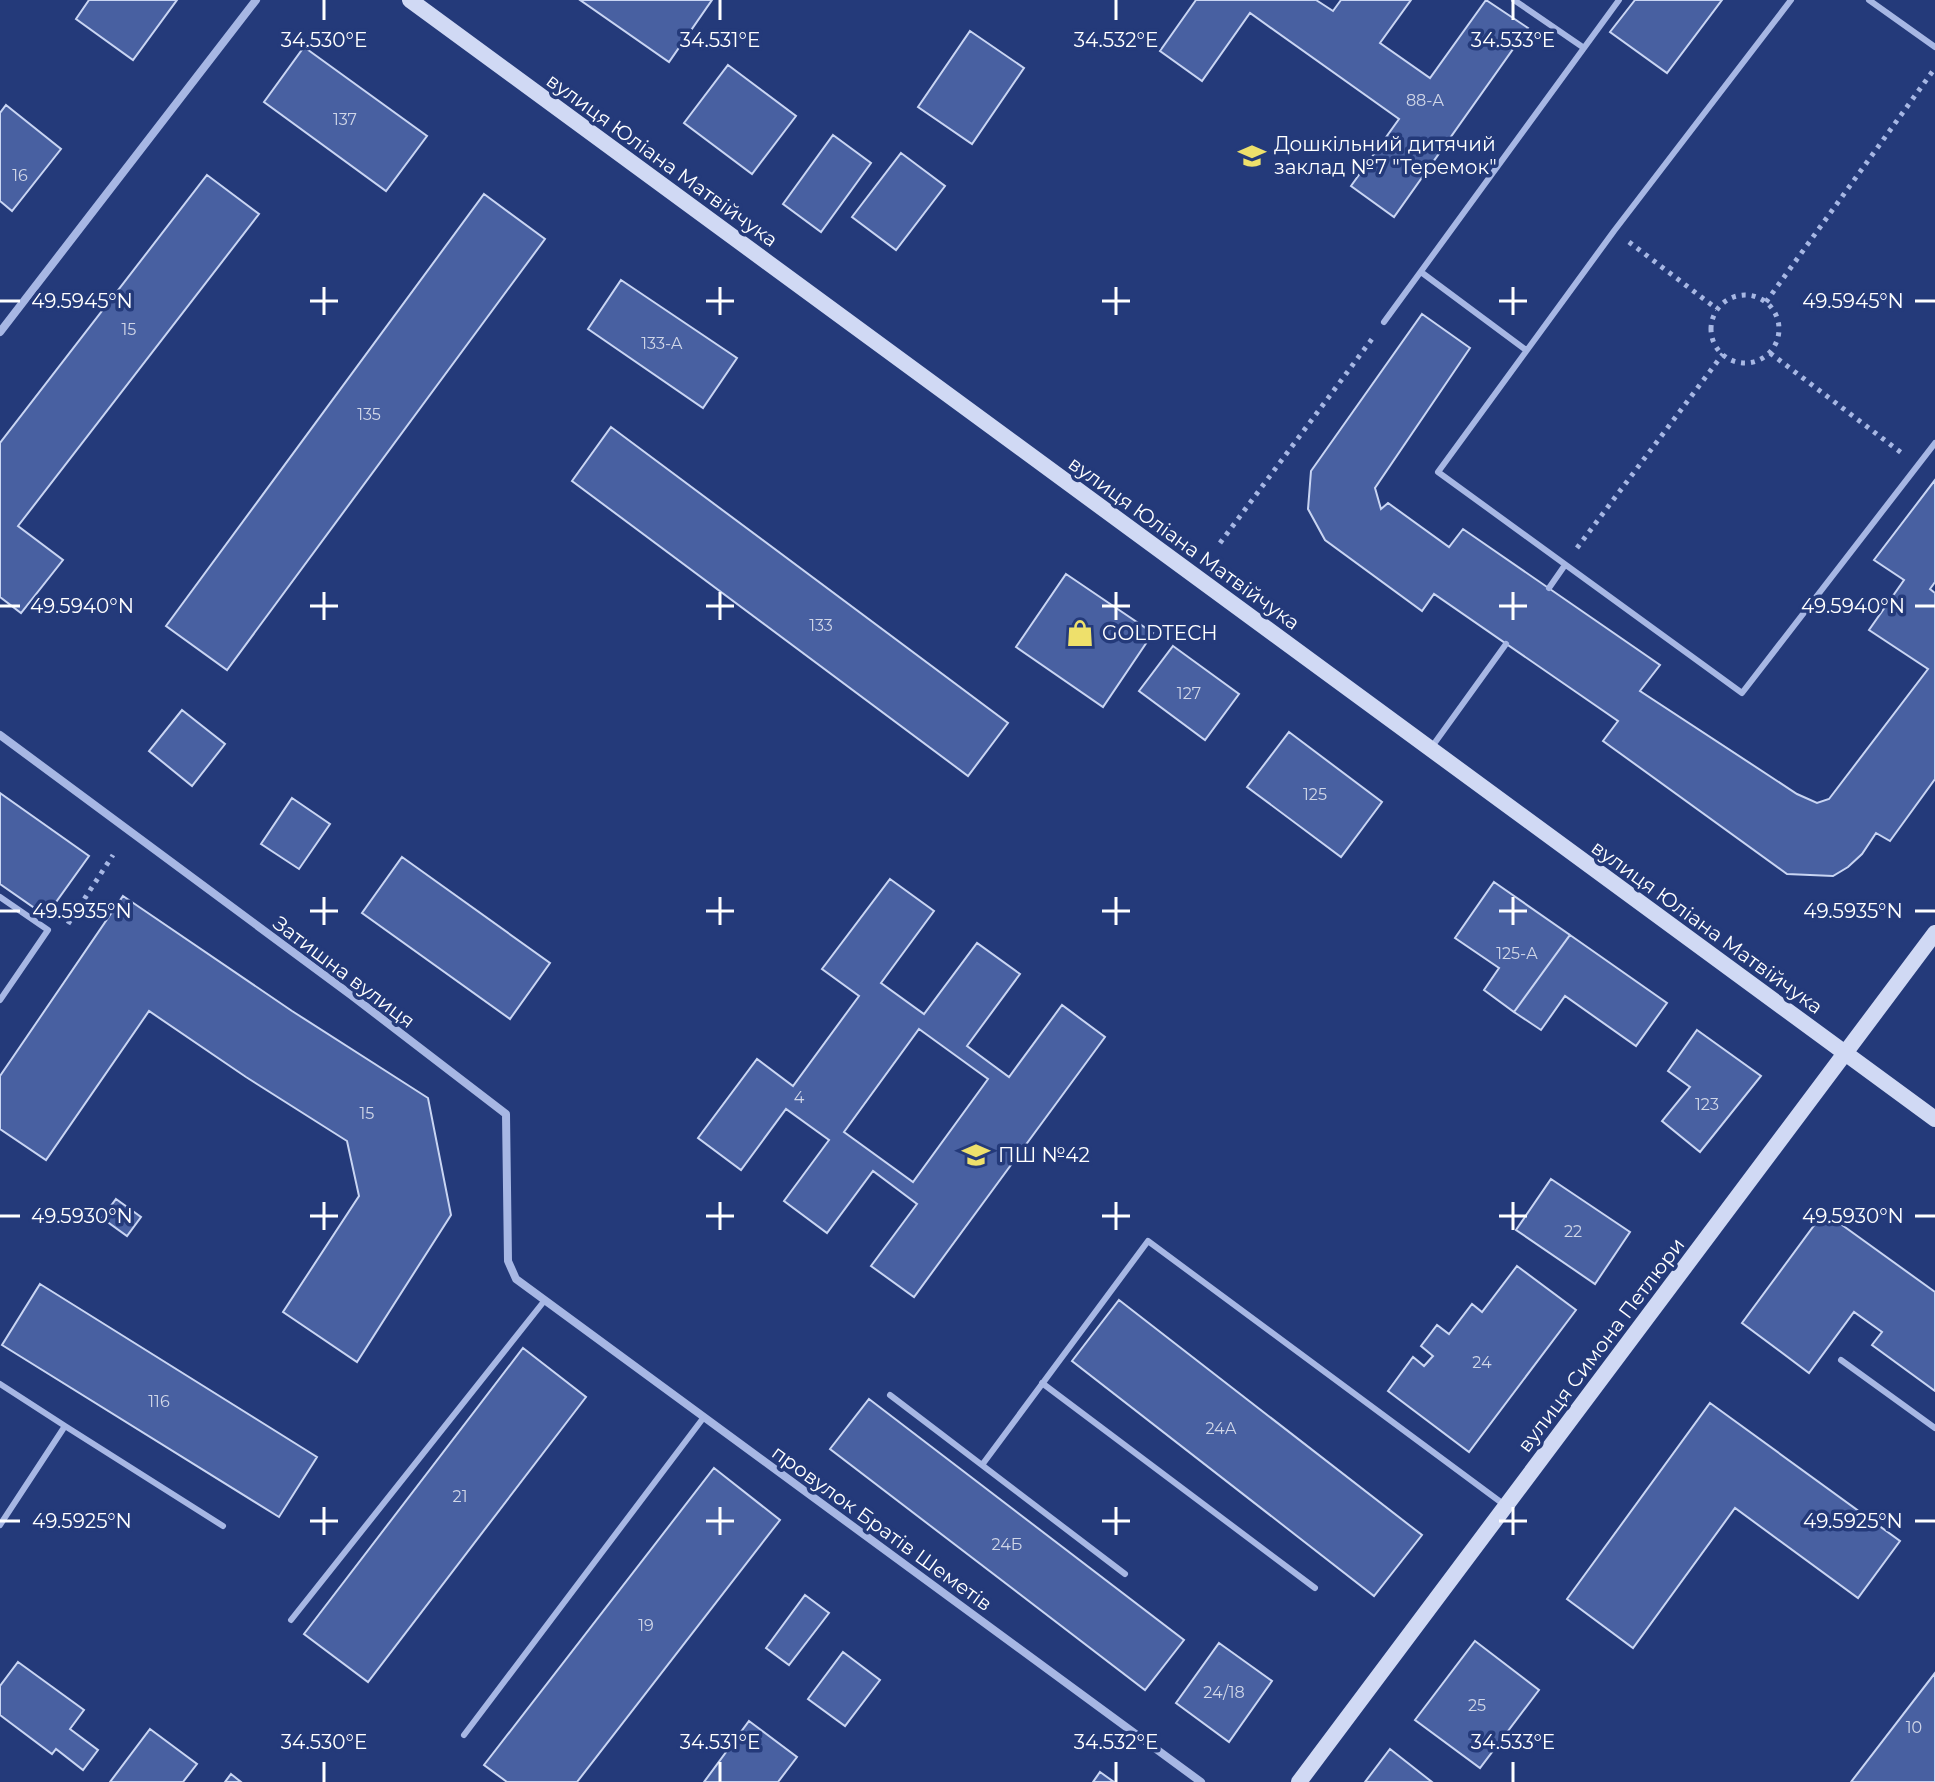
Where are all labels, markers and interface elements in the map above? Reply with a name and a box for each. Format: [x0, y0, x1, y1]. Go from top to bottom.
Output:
text: 34.530°E [281, 28, 367, 52]
text: 34.531°E [680, 28, 760, 52]
text: 34.532°E [1074, 28, 1158, 52]
text: 34.533°E [1471, 28, 1555, 52]
street label: вулиця Юліана Матвійчука [542, 68, 782, 252]
house number: 88-А [1406, 91, 1444, 110]
house number: 137 [333, 110, 357, 129]
place label: Дошкільний дитячий заклад №7 "Теремок" [1274, 132, 1497, 179]
school or university icon: Дошкільний дитячий заклад №7 "Теремок" [1237, 141, 1267, 171]
house number: 16 [12, 166, 28, 185]
text: 49.5945°N [31, 289, 133, 313]
text: 49.5945°N [1802, 289, 1904, 313]
house number: 15 [122, 320, 136, 339]
house number: 133-А [641, 334, 683, 353]
house number: 135 [357, 405, 381, 424]
street label: вулиця Юліана Матвійчука [1064, 451, 1304, 635]
text: 49.5940°N [30, 594, 134, 618]
text: 49.5940°N [1801, 594, 1905, 618]
house number: 133 [809, 616, 833, 635]
shop icon: GOLDTECH [1065, 618, 1095, 648]
place label: GOLDTECH [1102, 621, 1218, 645]
house number: 127 [1177, 684, 1201, 703]
house number: 125 [1303, 785, 1327, 804]
street label: вулиця Юліана Матвійчука [1587, 835, 1827, 1019]
text: 49.5935°N [32, 899, 132, 923]
text: 49.5935°N [1803, 899, 1903, 923]
street label: Затишна вулиця [268, 911, 420, 1033]
house number: 125-А [1496, 944, 1538, 963]
house number: 4 [794, 1088, 805, 1107]
house number: 123 [1695, 1095, 1719, 1114]
house number: 15 [360, 1104, 374, 1123]
school or university icon: ПШ №42 [961, 1140, 991, 1170]
place label: ПШ №42 [998, 1143, 1090, 1167]
text: 49.5930°N [31, 1204, 133, 1228]
text: 49.5930°N [1802, 1204, 1904, 1228]
house number: 22 [1564, 1222, 1582, 1241]
street label: вулиця Симона Петлюри [1513, 1233, 1689, 1457]
house number: 24 [1472, 1353, 1492, 1372]
house number: 116 [148, 1392, 170, 1411]
house number: 24А [1205, 1419, 1237, 1438]
street label: провулок Братів Шеметів [767, 1440, 997, 1616]
house number: 21 [453, 1487, 467, 1506]
text: 49.5925°N [32, 1509, 132, 1533]
text: 49.5925°N [1803, 1509, 1903, 1533]
house number: 24Б [992, 1535, 1022, 1554]
house number: 19 [638, 1616, 654, 1635]
house number: 24/18 [1203, 1683, 1245, 1702]
house number: 25 [1468, 1696, 1486, 1715]
house number: 10 [1906, 1718, 1922, 1737]
text: 34.530°E [281, 1730, 367, 1754]
text: 34.531°E [680, 1730, 760, 1754]
text: 34.532°E [1074, 1730, 1158, 1754]
text: 34.533°E [1471, 1730, 1555, 1754]

